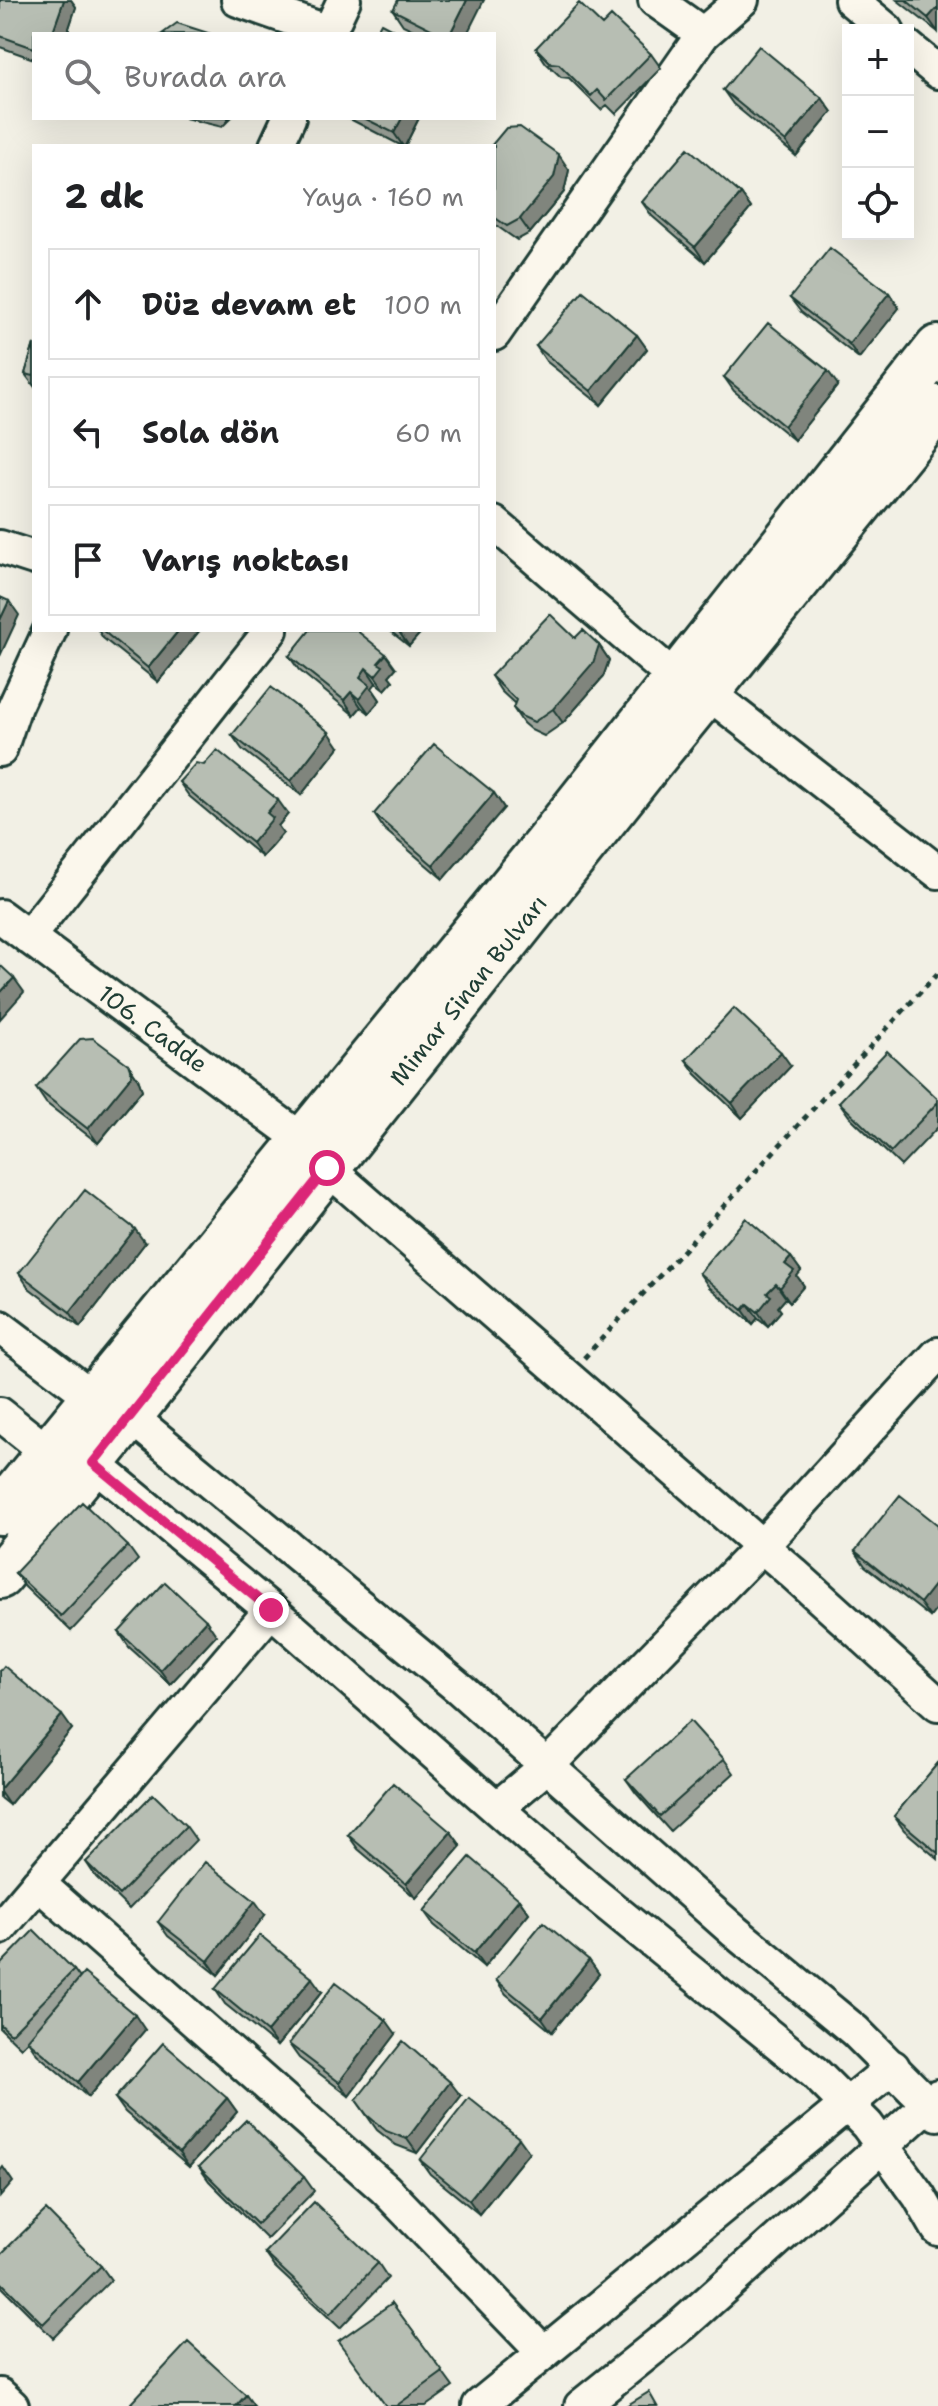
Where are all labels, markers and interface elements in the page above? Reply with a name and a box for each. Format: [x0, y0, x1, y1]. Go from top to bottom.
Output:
map controls [842, 24, 914, 240]
button: + [842, 24, 914, 96]
search box [32, 32, 496, 120]
icon: search [60, 54, 104, 98]
text: Burada ara [124, 56, 286, 97]
button: − [842, 96, 914, 168]
button: locate [842, 168, 914, 240]
text: 2 dk [64, 173, 145, 219]
text: Yaya · 160 m [303, 179, 464, 214]
icon: ahead [66, 282, 110, 326]
text: Düz devam et [142, 284, 356, 325]
text: 100 m [384, 287, 462, 322]
icon: left [66, 410, 110, 454]
text: Sola dön [142, 412, 279, 453]
text: 60 m [395, 415, 462, 450]
icon: arrive [66, 538, 110, 582]
text: Varış noktası [142, 540, 349, 581]
street label: Mimar Sinan Bulvarı [383, 888, 554, 1093]
street label: 106. Cadde [91, 978, 214, 1080]
route start [309, 1150, 345, 1186]
route end [253, 1592, 289, 1628]

